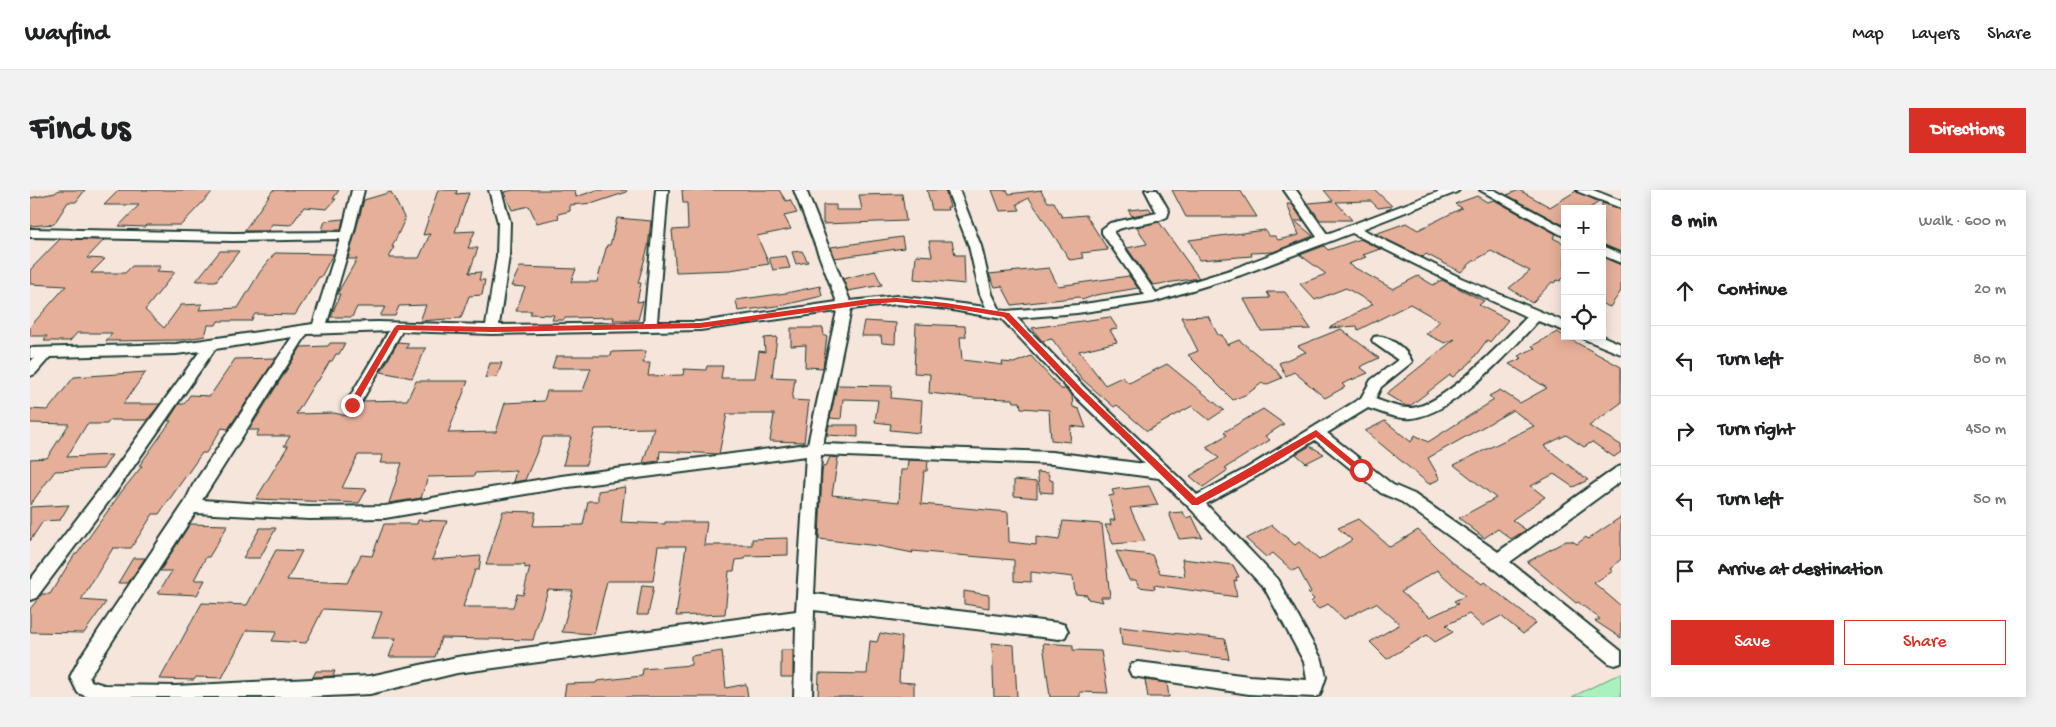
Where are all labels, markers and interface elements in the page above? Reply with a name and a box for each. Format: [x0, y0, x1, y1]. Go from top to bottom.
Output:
text: Wayfind [25, 20, 109, 49]
text: Map [1852, 24, 1884, 45]
text: Layers [1912, 24, 1959, 45]
text: Share [1987, 24, 2031, 45]
button: Directions [1909, 108, 2026, 153]
text: Find us [30, 110, 130, 151]
map controls [1561, 205, 1606, 340]
button: + [1561, 205, 1606, 250]
text: 8 min [1671, 210, 1717, 235]
text: Walk · 600 m [1919, 213, 2006, 232]
button: − [1561, 250, 1606, 295]
icon: ahead [1671, 277, 1699, 305]
text: Continue [1718, 279, 1787, 302]
text: 20 m [1974, 281, 2006, 300]
button: locate [1561, 295, 1606, 340]
icon: left [1671, 347, 1699, 375]
text: Turn left [1718, 349, 1782, 372]
text: 80 m [1973, 351, 2006, 370]
route end [341, 394, 364, 417]
icon: right [1671, 417, 1699, 445]
text: Turn right [1718, 419, 1794, 442]
text: 450 m [1966, 421, 2006, 440]
route start [1350, 459, 1373, 482]
icon: left [1671, 487, 1699, 515]
text: Turn left [1718, 489, 1782, 512]
text: 50 m [1973, 491, 2006, 510]
icon: arrive [1671, 557, 1699, 585]
text: Arrive at destination [1718, 559, 1882, 582]
button: Save [1671, 620, 1834, 665]
button: Share [1844, 620, 2006, 665]

